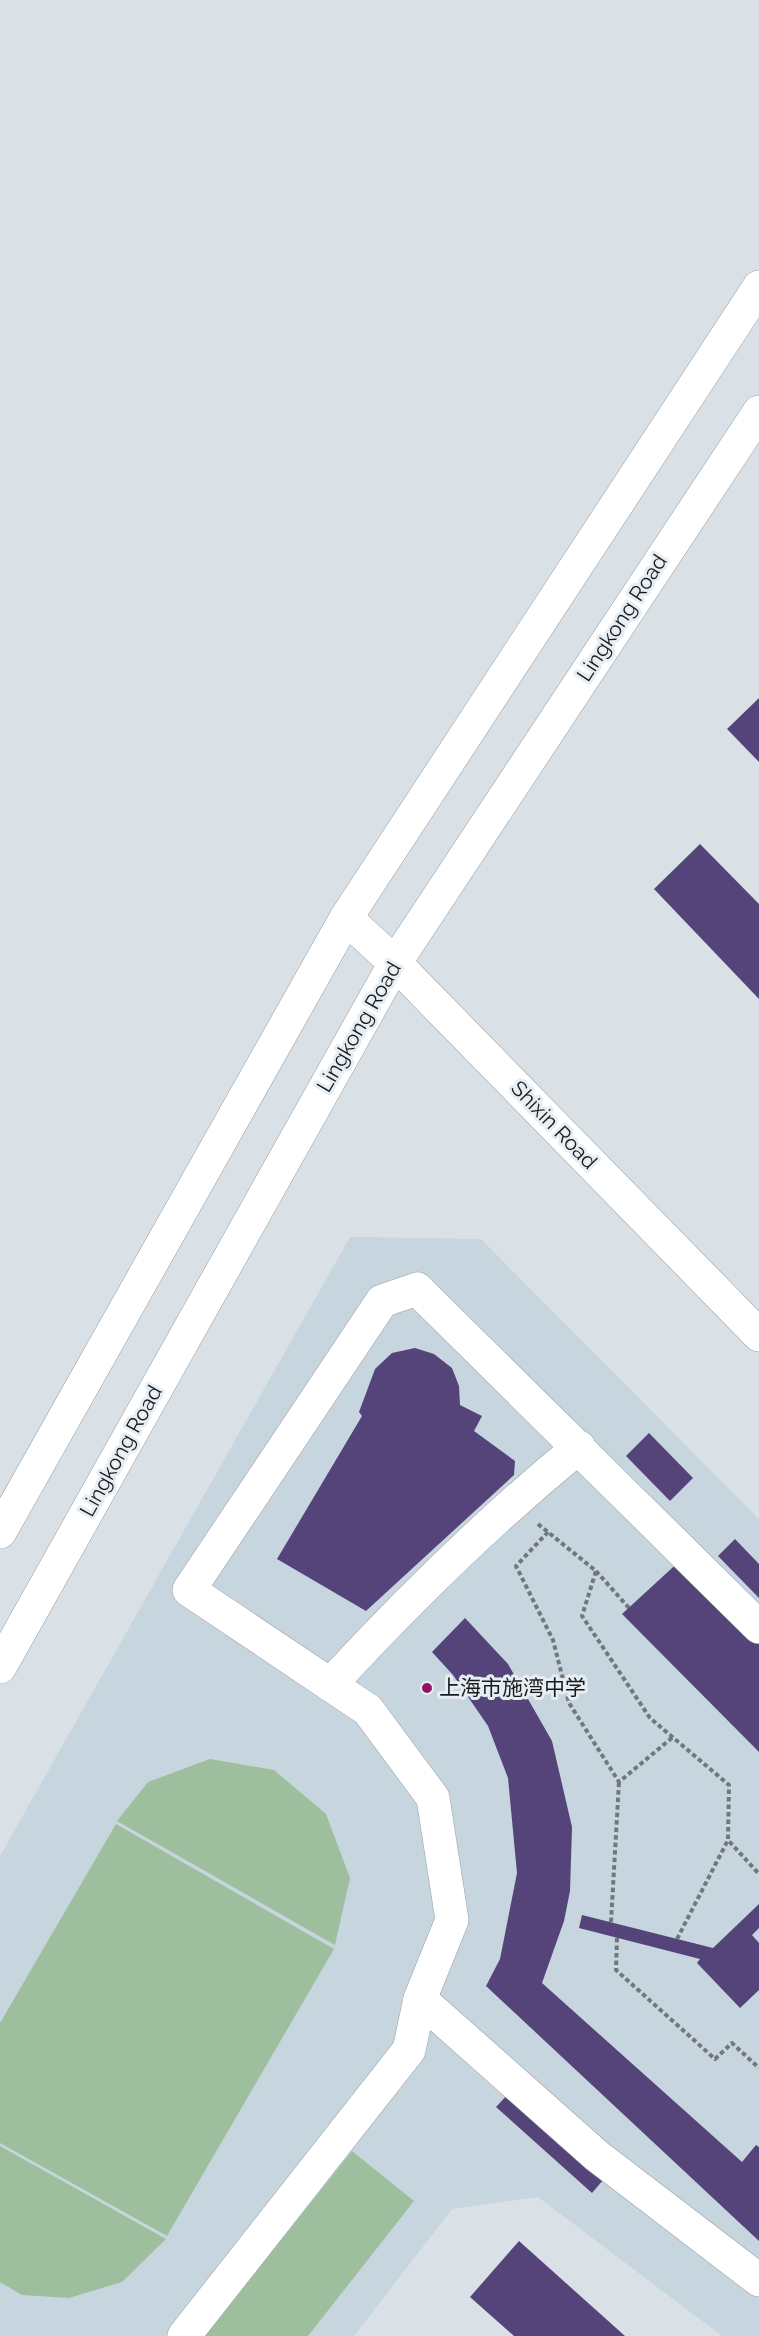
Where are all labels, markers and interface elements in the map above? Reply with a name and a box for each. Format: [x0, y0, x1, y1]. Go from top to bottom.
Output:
street label: Lingkong Road [571, 550, 672, 686]
street label: Lingkong Road [311, 957, 406, 1096]
street label: Shixin Road [506, 1075, 602, 1174]
street label: Lingkong Road [74, 1381, 167, 1521]
place label: 上海市施湾中学 [439, 1675, 586, 1700]
marker: 上海市施湾中学 [420, 1681, 434, 1695]

